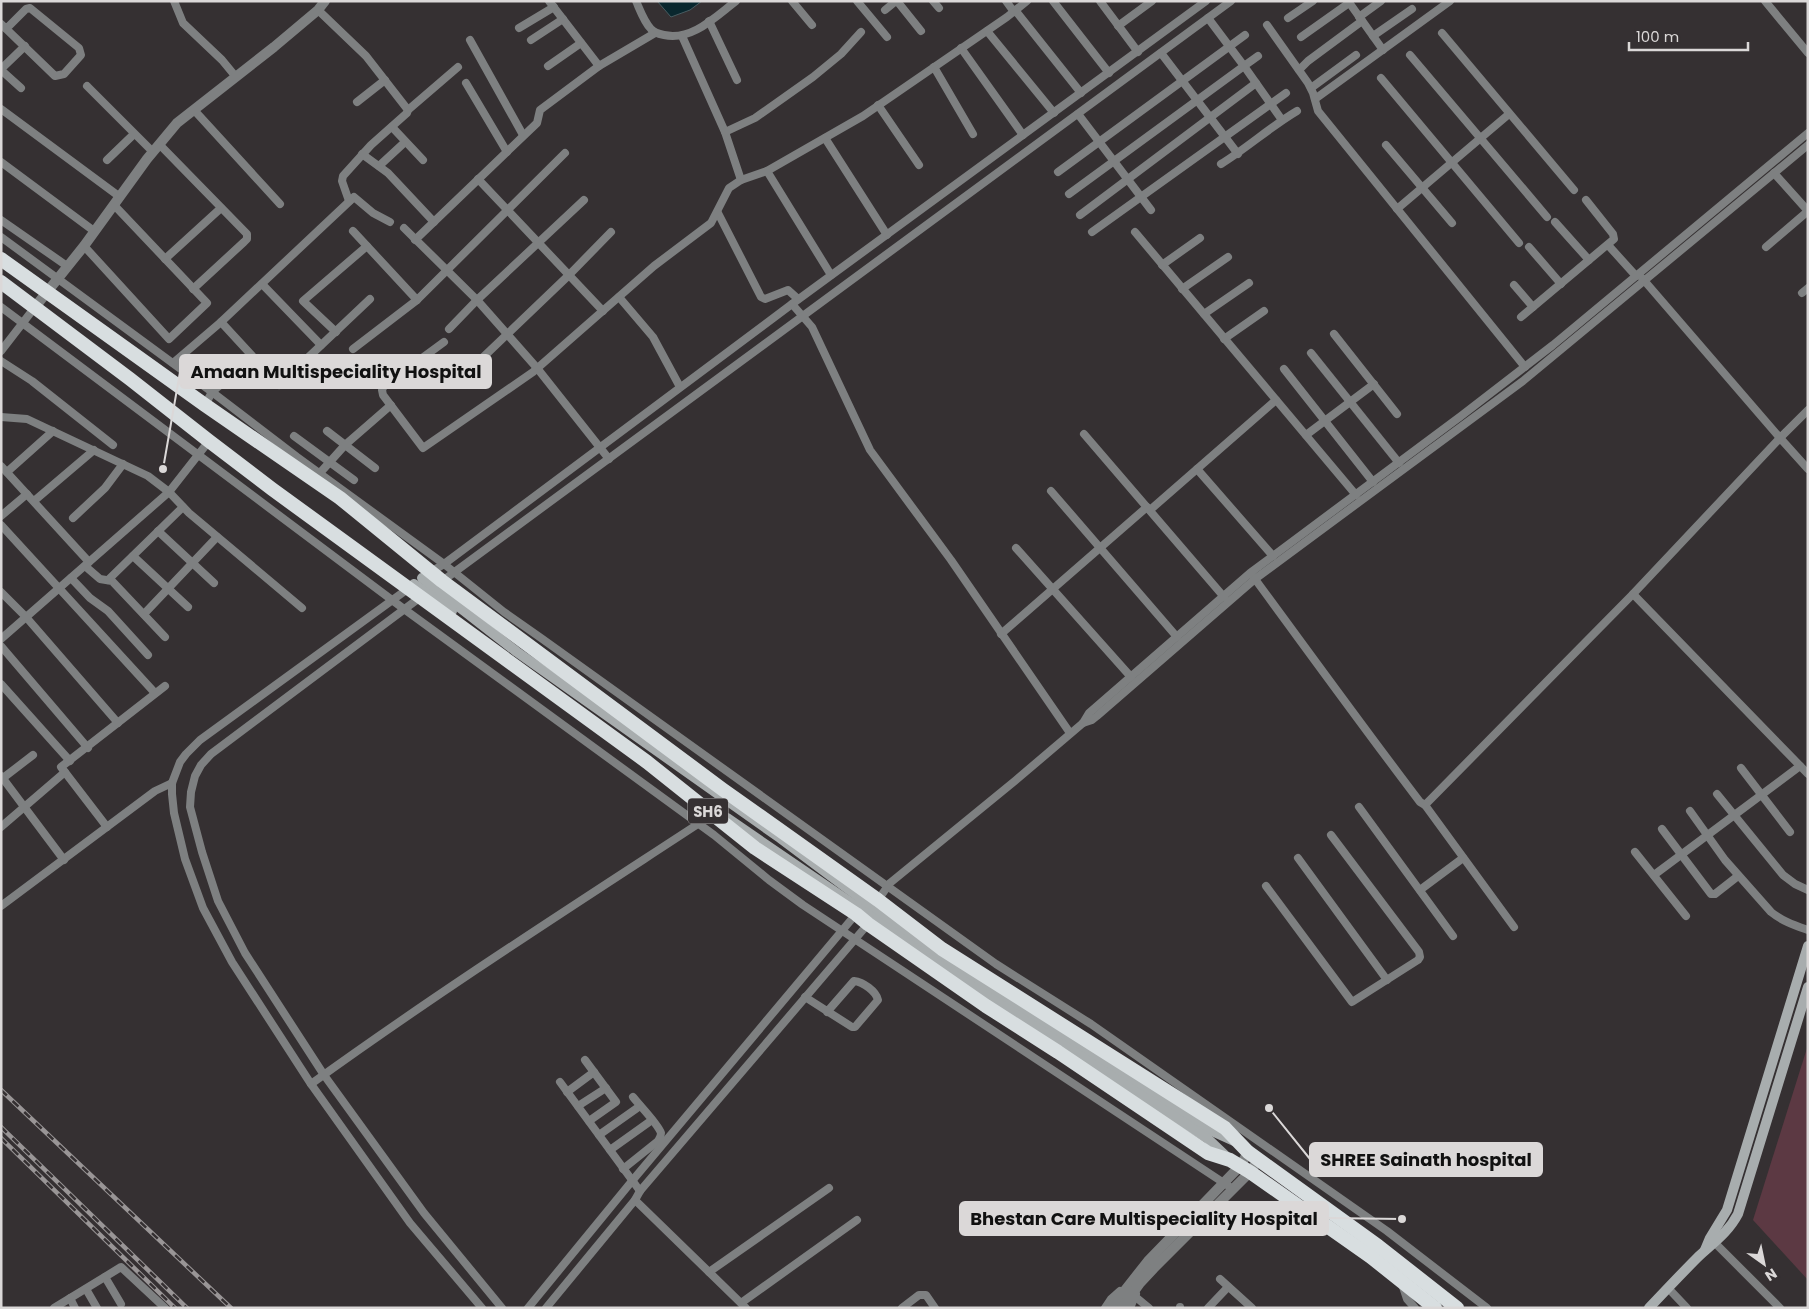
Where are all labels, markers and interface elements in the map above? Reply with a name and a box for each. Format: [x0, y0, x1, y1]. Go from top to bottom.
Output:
scale bar [1629, 20, 1748, 52]
text: 100 m [1636, 26, 1679, 47]
callout: Amaan Multispeciality Hospital [180, 355, 491, 388]
text: Amaan Multispeciality Hospital [190, 359, 482, 384]
road number: SH6 [688, 798, 728, 824]
callout: SHREE Sainath hospital [1310, 1143, 1542, 1176]
text: SHREE Sainath hospital [1320, 1147, 1532, 1172]
callout: Bhestan Care Multispeciality Hospital [960, 1202, 1328, 1235]
text: Bhestan Care Multispeciality Hospital [970, 1206, 1318, 1231]
north arrow [1739, 1239, 1789, 1289]
text: N [1761, 1264, 1781, 1286]

